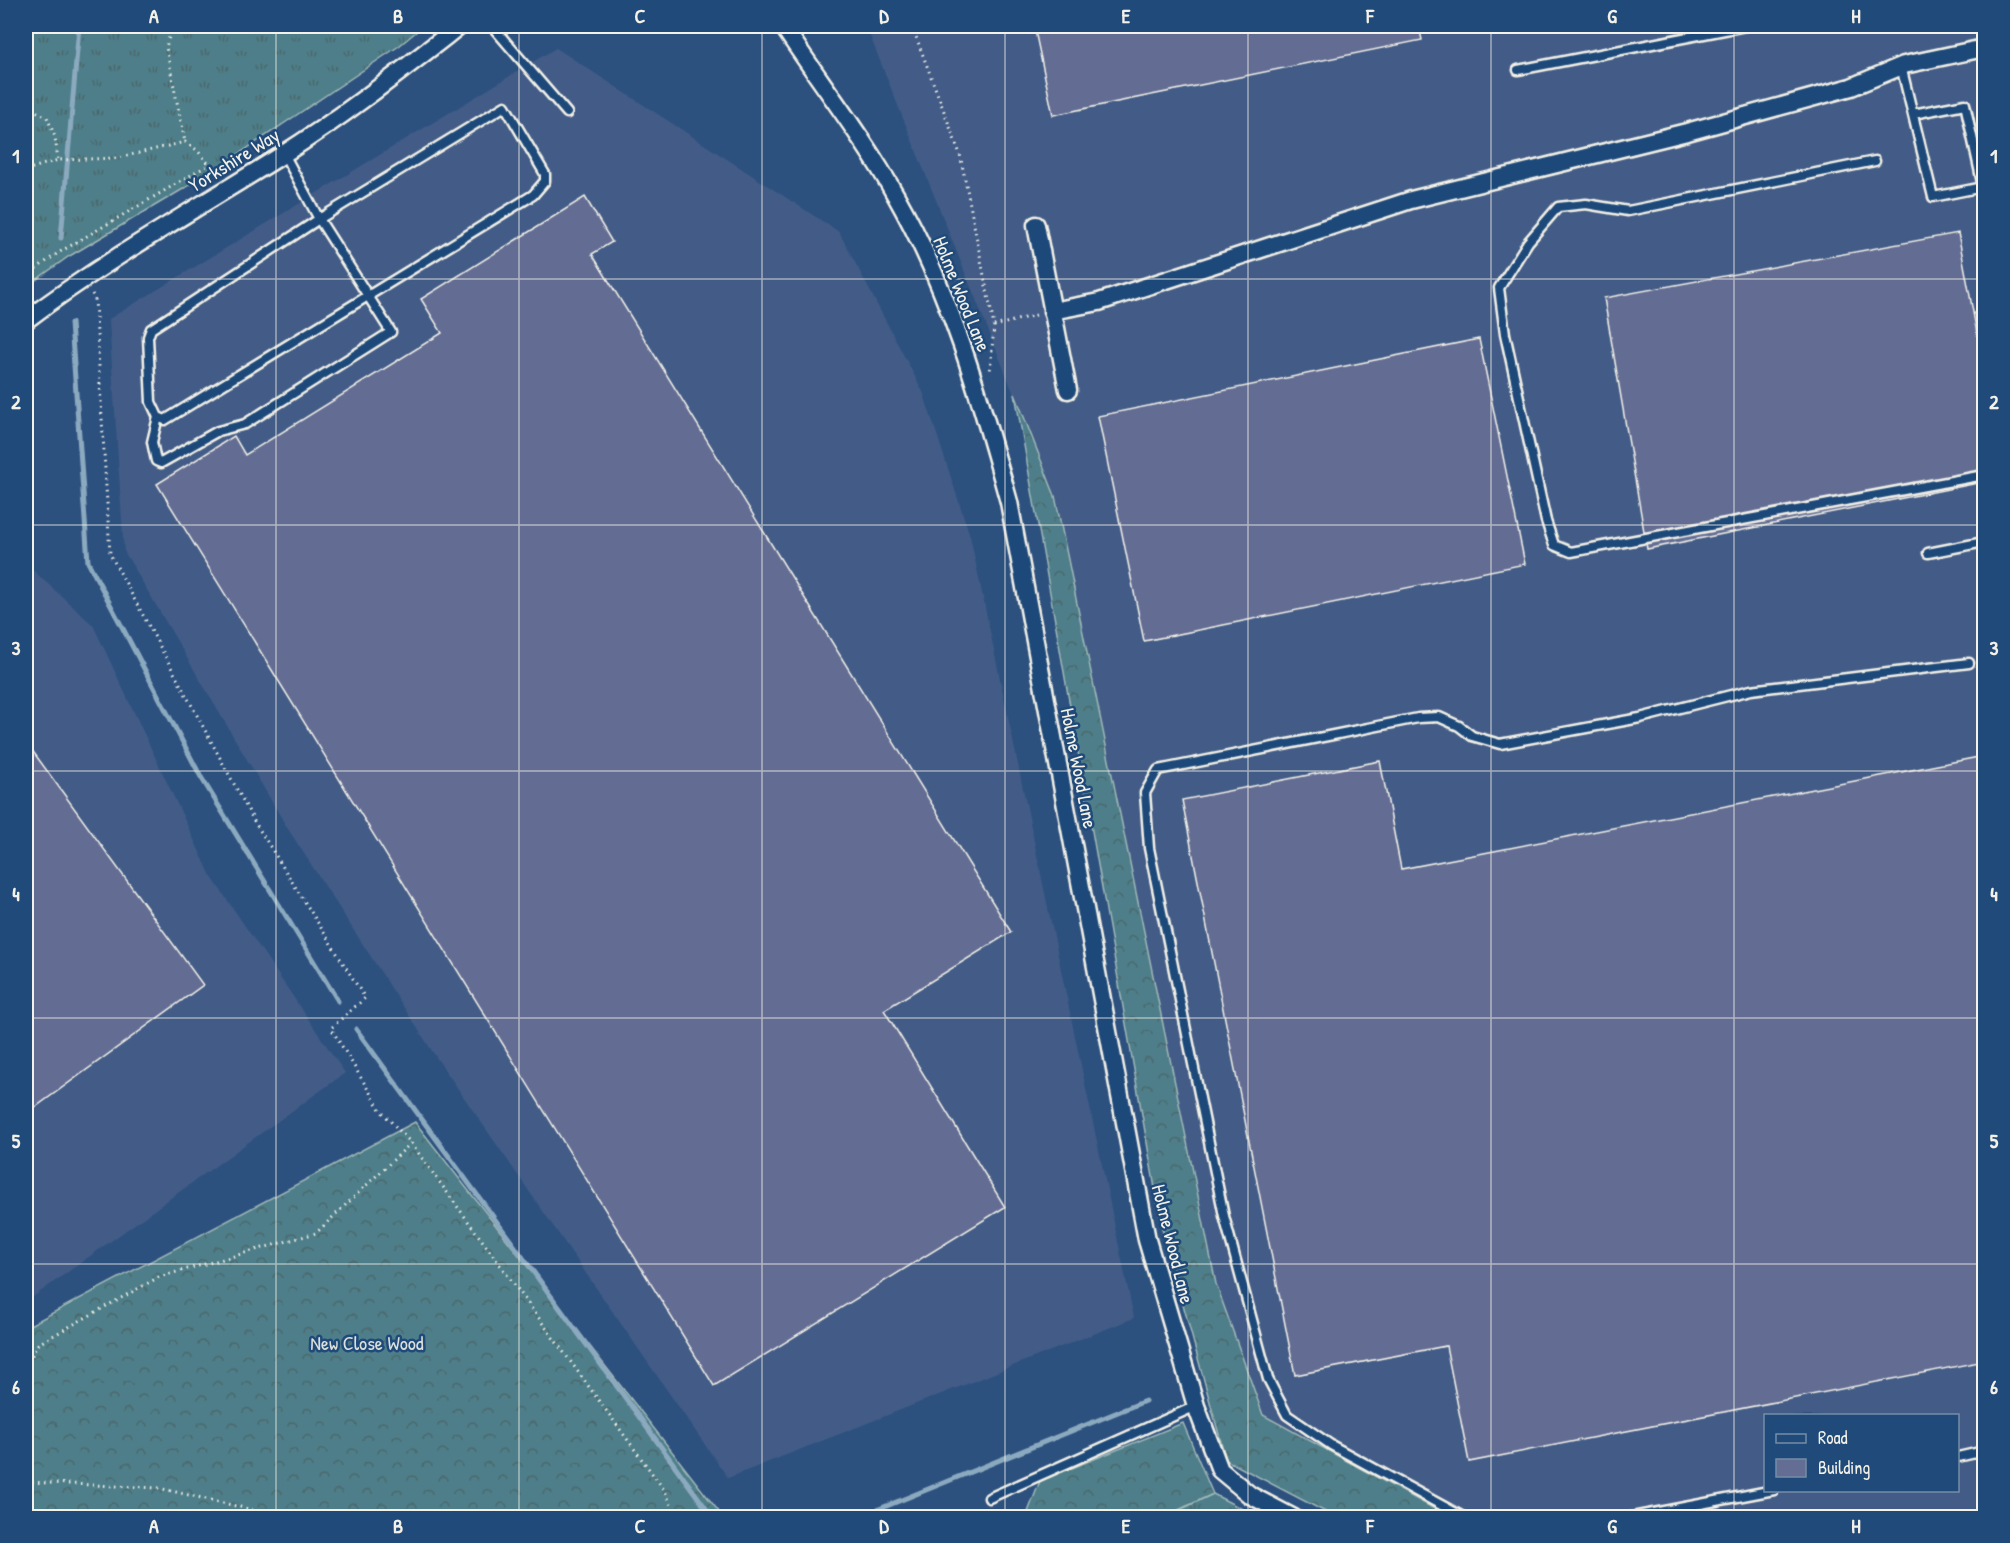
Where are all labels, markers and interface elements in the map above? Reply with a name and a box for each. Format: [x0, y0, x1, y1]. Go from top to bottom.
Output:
text: A [149, 2, 159, 29]
text: B [393, 2, 403, 29]
text: C [635, 2, 646, 29]
text: D [879, 2, 889, 29]
text: E [1122, 2, 1131, 29]
text: F [1365, 2, 1375, 29]
text: G [1607, 2, 1617, 29]
text: H [1851, 2, 1861, 29]
street label: Yorkshire Way [183, 121, 284, 198]
text: 1 [12, 142, 20, 169]
text: 1 [1990, 142, 1998, 169]
street label: Holme Wood Lane [927, 232, 998, 355]
text: 2 [11, 388, 21, 415]
text: 2 [1989, 388, 1999, 415]
text: 3 [12, 634, 21, 661]
text: 3 [1990, 634, 1999, 661]
street label: Holme Wood Lane [1055, 705, 1104, 830]
text: 4 [12, 880, 20, 907]
text: 4 [1990, 880, 1998, 907]
text: 5 [12, 1127, 21, 1154]
text: 5 [1990, 1127, 1999, 1154]
street label: Holme Wood Lane [1146, 1181, 1201, 1306]
park label: New Close Wood [310, 1329, 424, 1356]
text: 6 [12, 1373, 20, 1400]
text: 6 [1990, 1373, 1998, 1400]
legend [1764, 1414, 1959, 1492]
text: Road [1818, 1425, 1848, 1450]
text: Building [1818, 1455, 1870, 1480]
text: A [149, 1512, 159, 1539]
text: B [393, 1512, 403, 1539]
text: C [635, 1512, 646, 1539]
text: D [879, 1512, 889, 1539]
text: E [1122, 1512, 1131, 1539]
text: F [1365, 1512, 1375, 1539]
text: G [1607, 1512, 1617, 1539]
text: H [1851, 1512, 1861, 1539]

